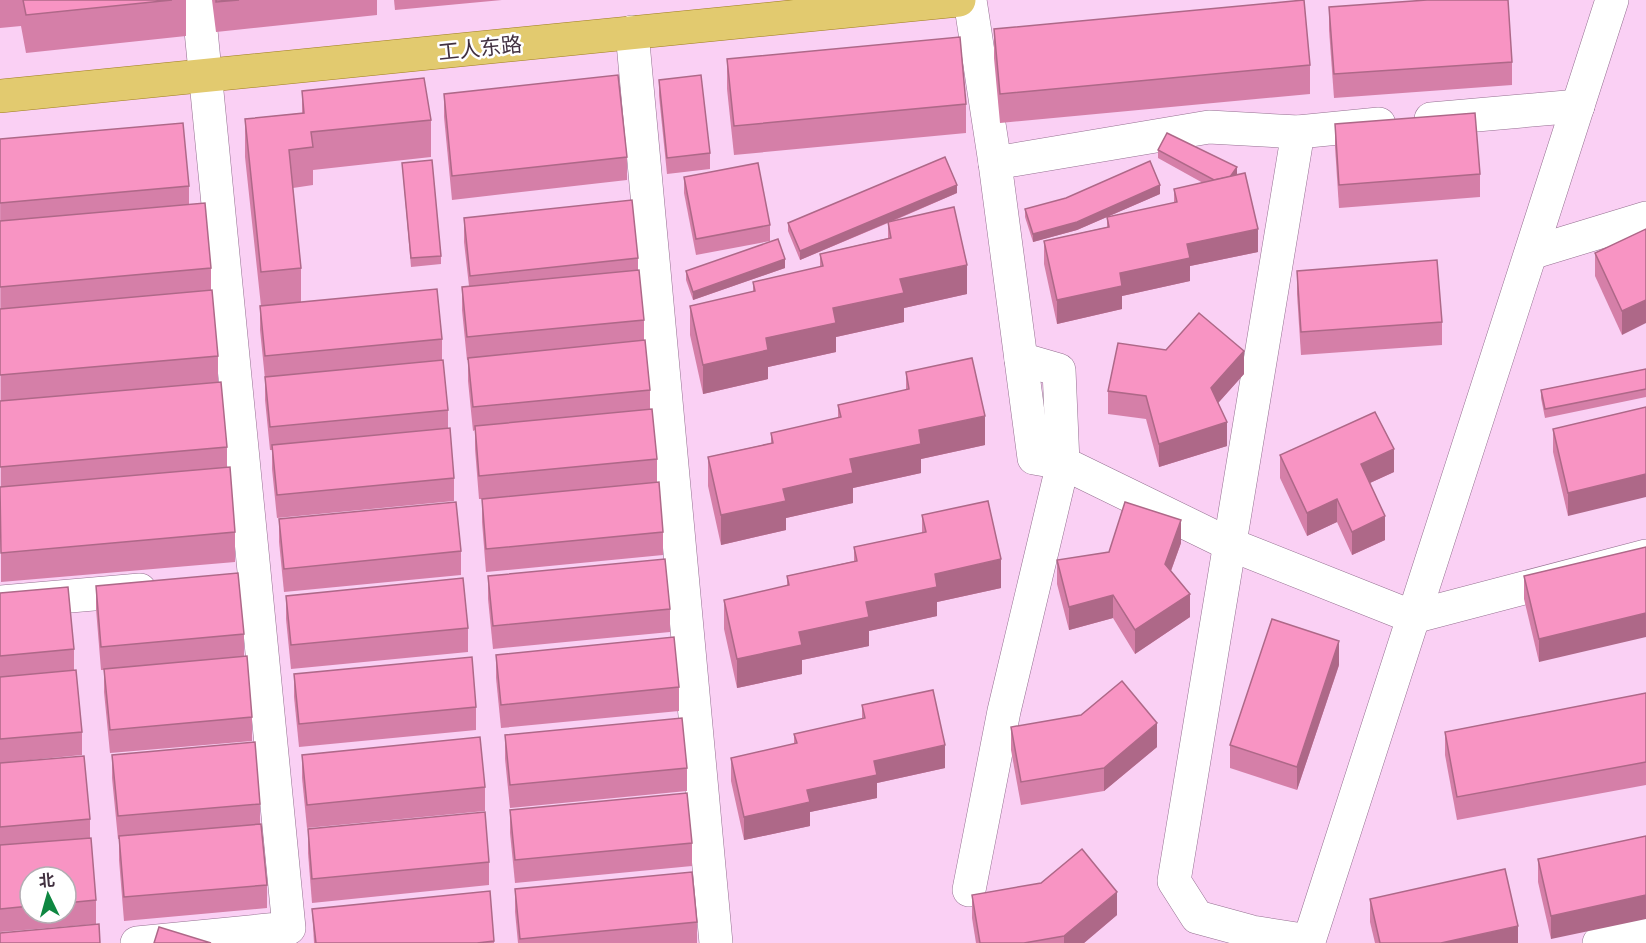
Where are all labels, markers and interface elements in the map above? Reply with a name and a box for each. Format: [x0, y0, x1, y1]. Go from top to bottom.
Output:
street label: 工人东路 [437, 31, 523, 65]
north arrow [18, 865, 78, 925]
text: 北 [38, 870, 56, 891]

